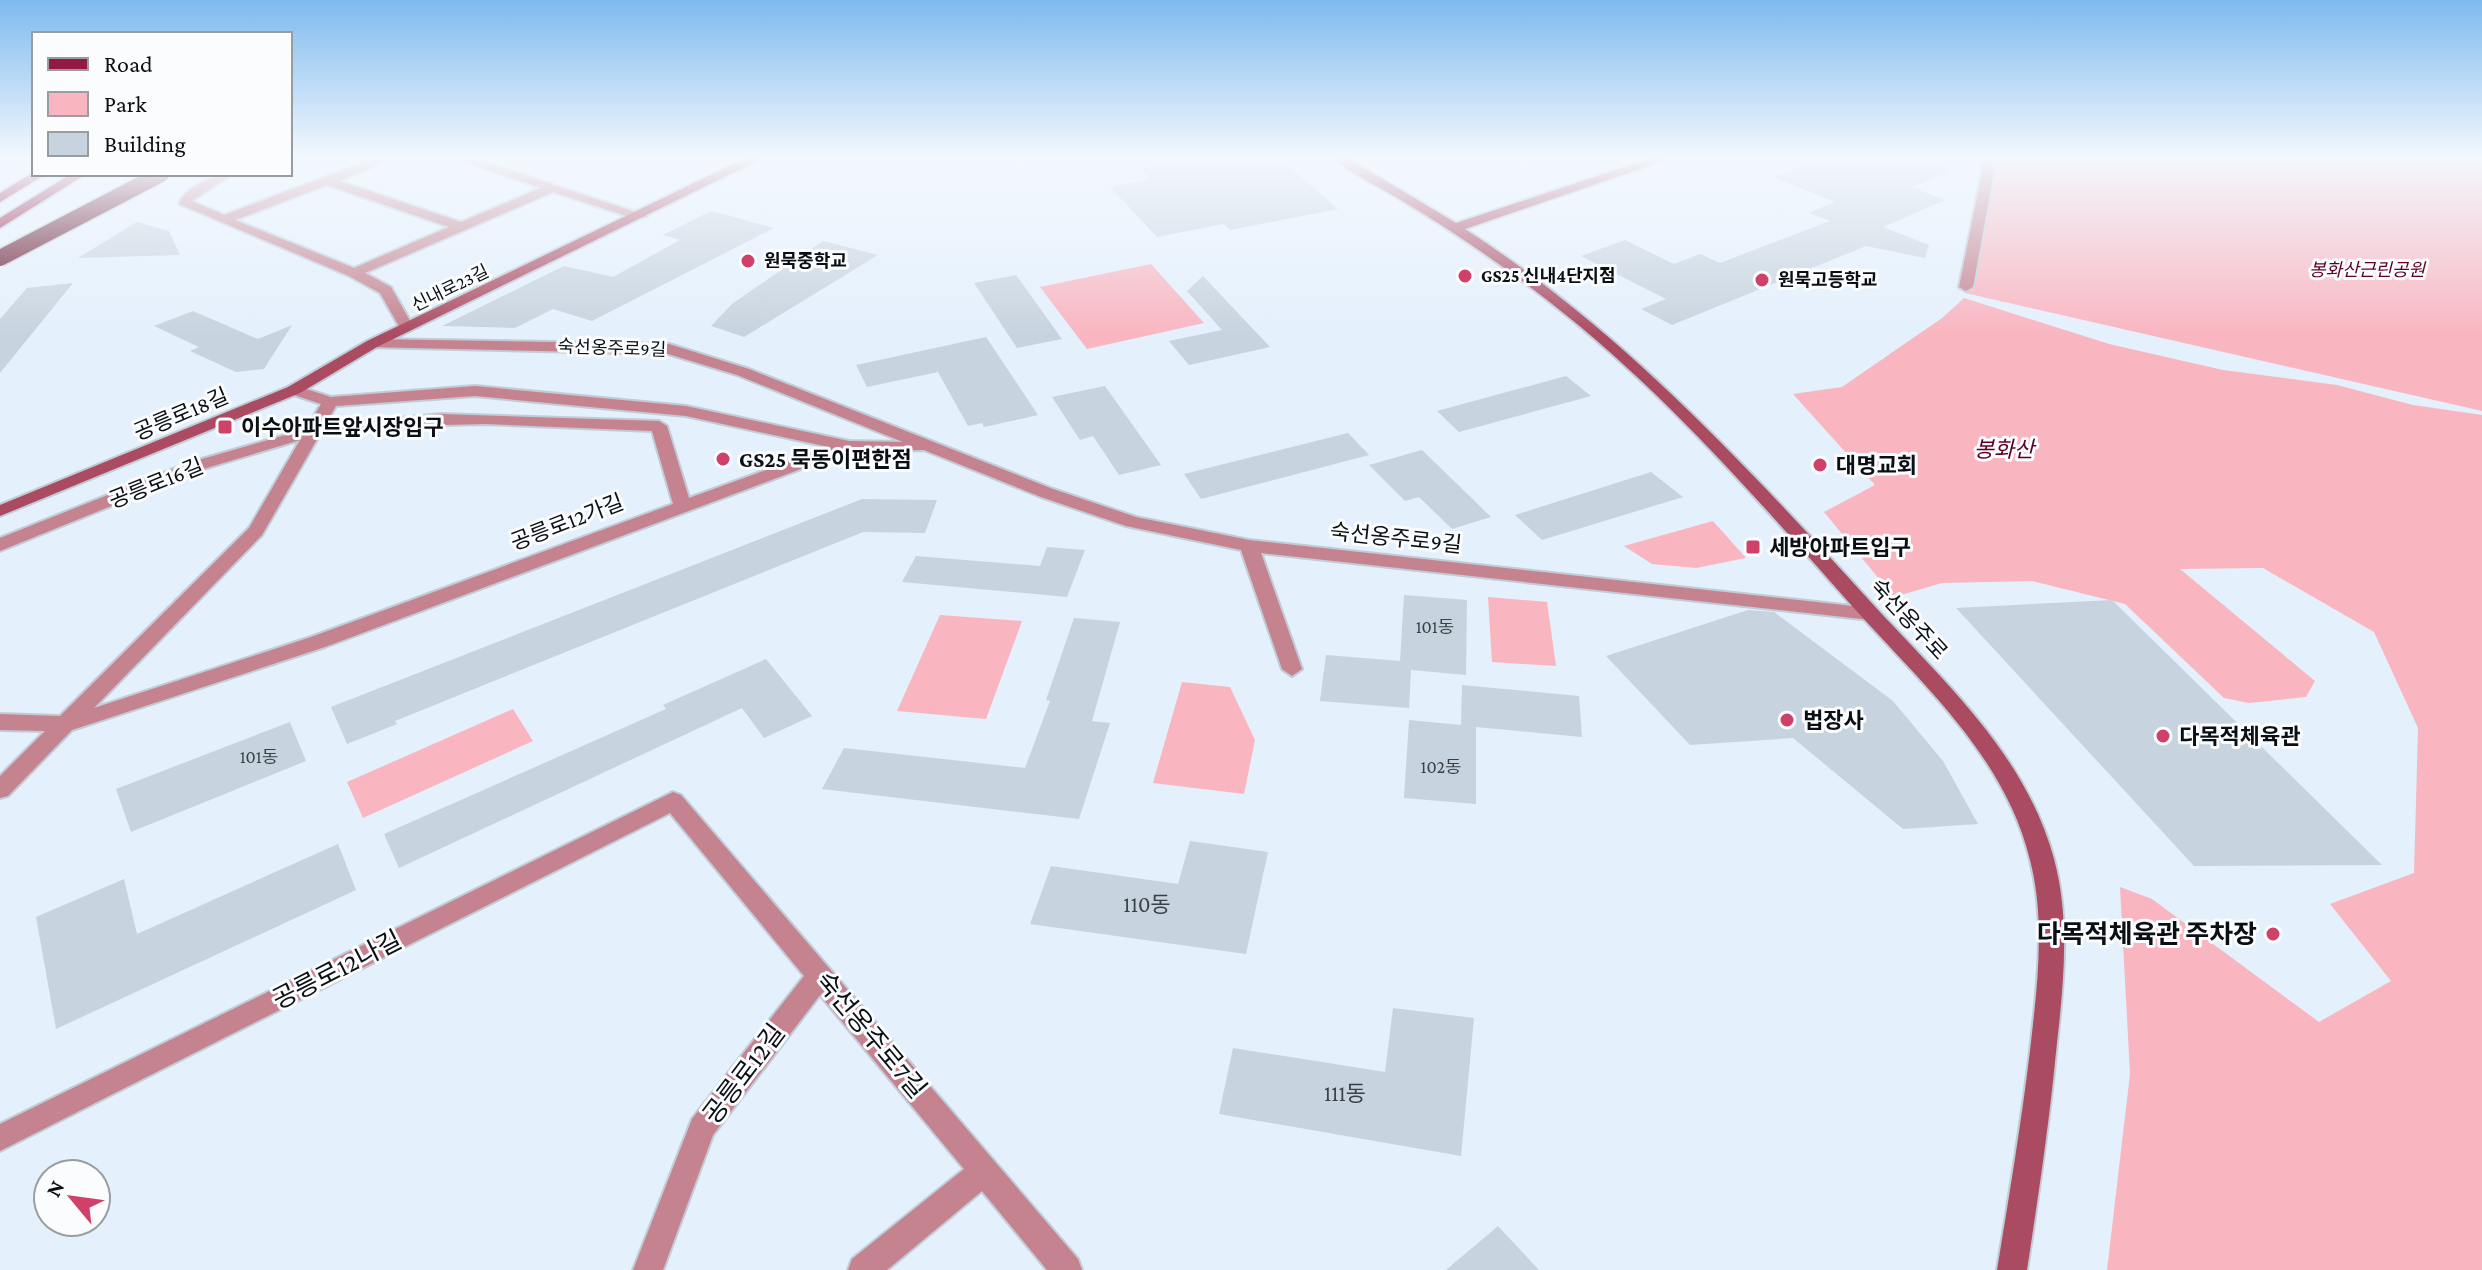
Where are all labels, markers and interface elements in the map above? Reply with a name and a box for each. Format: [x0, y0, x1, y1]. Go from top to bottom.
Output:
legend [32, 32, 292, 176]
text: Road [104, 50, 153, 77]
text: Park [104, 90, 147, 117]
text: Building [104, 130, 186, 157]
place label: 원묵중학교 [764, 251, 847, 271]
marker: 원묵중학교 [739, 252, 757, 270]
park label: 봉화산근린공원 [2309, 260, 2426, 280]
street label: 신내로23길 [408, 261, 492, 315]
place label: GS25 신내4단지점 [1481, 266, 1616, 286]
marker: GS25 신내4단지점 [1456, 267, 1474, 285]
place label: 원묵고등학교 [1778, 270, 1877, 290]
marker: 원묵고등학교 [1753, 271, 1771, 289]
street label: 숙선옹주로9길 [557, 336, 667, 360]
street label: 공릉로18길 [130, 383, 232, 445]
place label: 이수아파트앞시장입구 [241, 415, 443, 440]
marker: 이수아파트앞시장입구 [216, 418, 234, 436]
park label: 봉화산 [1974, 437, 2037, 462]
place label: GS25 묵동이편한점 [739, 447, 912, 472]
marker: GS25 묵동이편한점 [714, 450, 732, 468]
street label: 공릉로16길 [105, 453, 207, 513]
place label: 대명교회 [1836, 453, 1917, 478]
marker: 대명교회 [1811, 456, 1829, 474]
street label: 공릉로12가길 [507, 489, 627, 555]
street label: 숙선옹주로9길 [1329, 519, 1463, 557]
place label: 세방아파트입구 [1769, 535, 1911, 560]
marker: 세방아파트입구 [1744, 538, 1762, 556]
street label: 숙선옹주로 [1865, 573, 1953, 665]
house number: 101동 [1416, 617, 1454, 637]
place label: 법장사 [1803, 708, 1864, 733]
marker: 법장사 [1778, 711, 1796, 729]
place label: 다목적체육관 [2179, 724, 2300, 749]
marker: 다목적체육관 [2154, 727, 2172, 745]
house number: 101동 [240, 747, 278, 767]
house number: 102동 [1420, 757, 1462, 777]
house number: 110동 [1123, 892, 1171, 917]
place label: 다목적체육관 주차장 [2037, 920, 2257, 949]
street label: 공릉로12나길 [268, 925, 406, 1015]
marker: 다목적체육관 주차장 [2264, 925, 2282, 943]
street label: 숙선옹주로7길 [810, 966, 932, 1104]
street label: 공릉로12길 [697, 1019, 791, 1129]
house number: 111동 [1324, 1081, 1366, 1106]
north arrow [32, 1158, 112, 1238]
text: N [40, 1176, 70, 1201]

